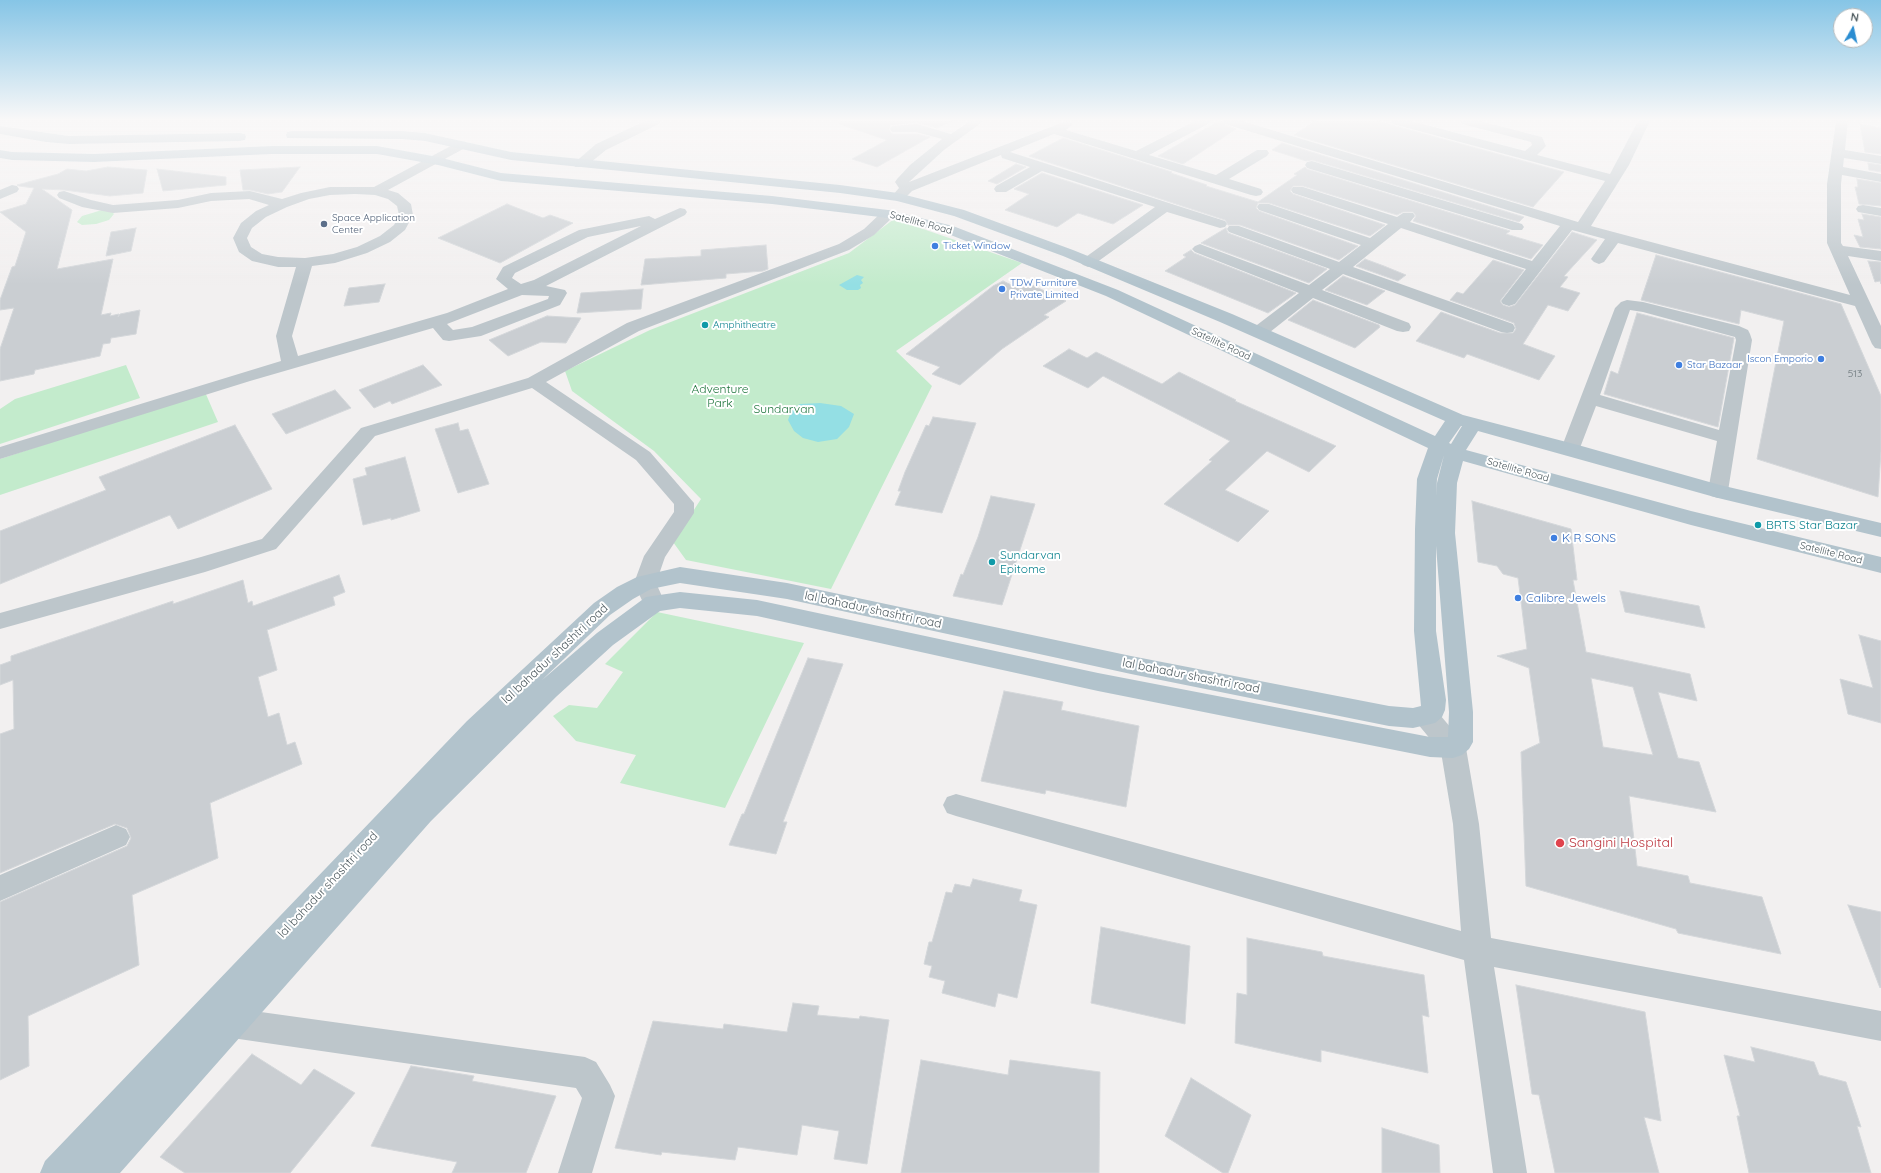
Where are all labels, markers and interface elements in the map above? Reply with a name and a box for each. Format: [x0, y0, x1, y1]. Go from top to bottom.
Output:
north arrow [1833, 8, 1873, 48]
text: N [1850, 10, 1860, 25]
street label: Satellite Road [889, 209, 953, 237]
place label: Space Application Center [332, 212, 415, 236]
marker: Space Application Center [319, 219, 329, 229]
place label: Ticket Window [943, 240, 1010, 252]
marker: Ticket Window [930, 241, 940, 251]
place label: TDW Furniture Private Limited [1010, 277, 1079, 300]
marker: TDW Furniture Private Limited [997, 284, 1007, 294]
place label: Amphitheatre [713, 319, 776, 331]
marker: Amphitheatre [700, 320, 710, 330]
street label: Satellite Road [1189, 325, 1253, 363]
place label: Iscon Emporio [1747, 353, 1813, 365]
marker: Iscon Emporio [1816, 354, 1826, 364]
place label: Star Bazaar [1687, 359, 1742, 371]
marker: Star Bazaar [1674, 360, 1684, 370]
house number: 513 [1848, 368, 1862, 380]
park label: Adventure Park [691, 382, 749, 410]
park label: Sundarvan [754, 402, 814, 416]
street label: Satellite Road [1486, 455, 1550, 485]
place label: BRTS Star Bazar [1766, 518, 1858, 532]
marker: BRTS Star Bazar [1753, 520, 1763, 530]
place label: K R SONS [1562, 531, 1616, 545]
marker: K R SONS [1549, 533, 1559, 543]
street label: Satellite Road [1799, 539, 1863, 567]
place label: Sundarvan Epitome [1000, 548, 1061, 576]
marker: Sundarvan Epitome [987, 557, 997, 567]
street label: lal bahadur shashtri road [803, 588, 943, 632]
place label: Calibre Jewels [1526, 591, 1606, 605]
marker: Calibre Jewels [1513, 593, 1523, 603]
street label: lal bahadur shashtri road [499, 601, 611, 707]
street label: lal bahadur shashtri road [1121, 656, 1261, 696]
street label: lal bahadur shashtri road [275, 829, 381, 941]
place label: Sangini Hospital [1569, 835, 1673, 851]
marker: Sangini Hospital [1554, 837, 1566, 849]

